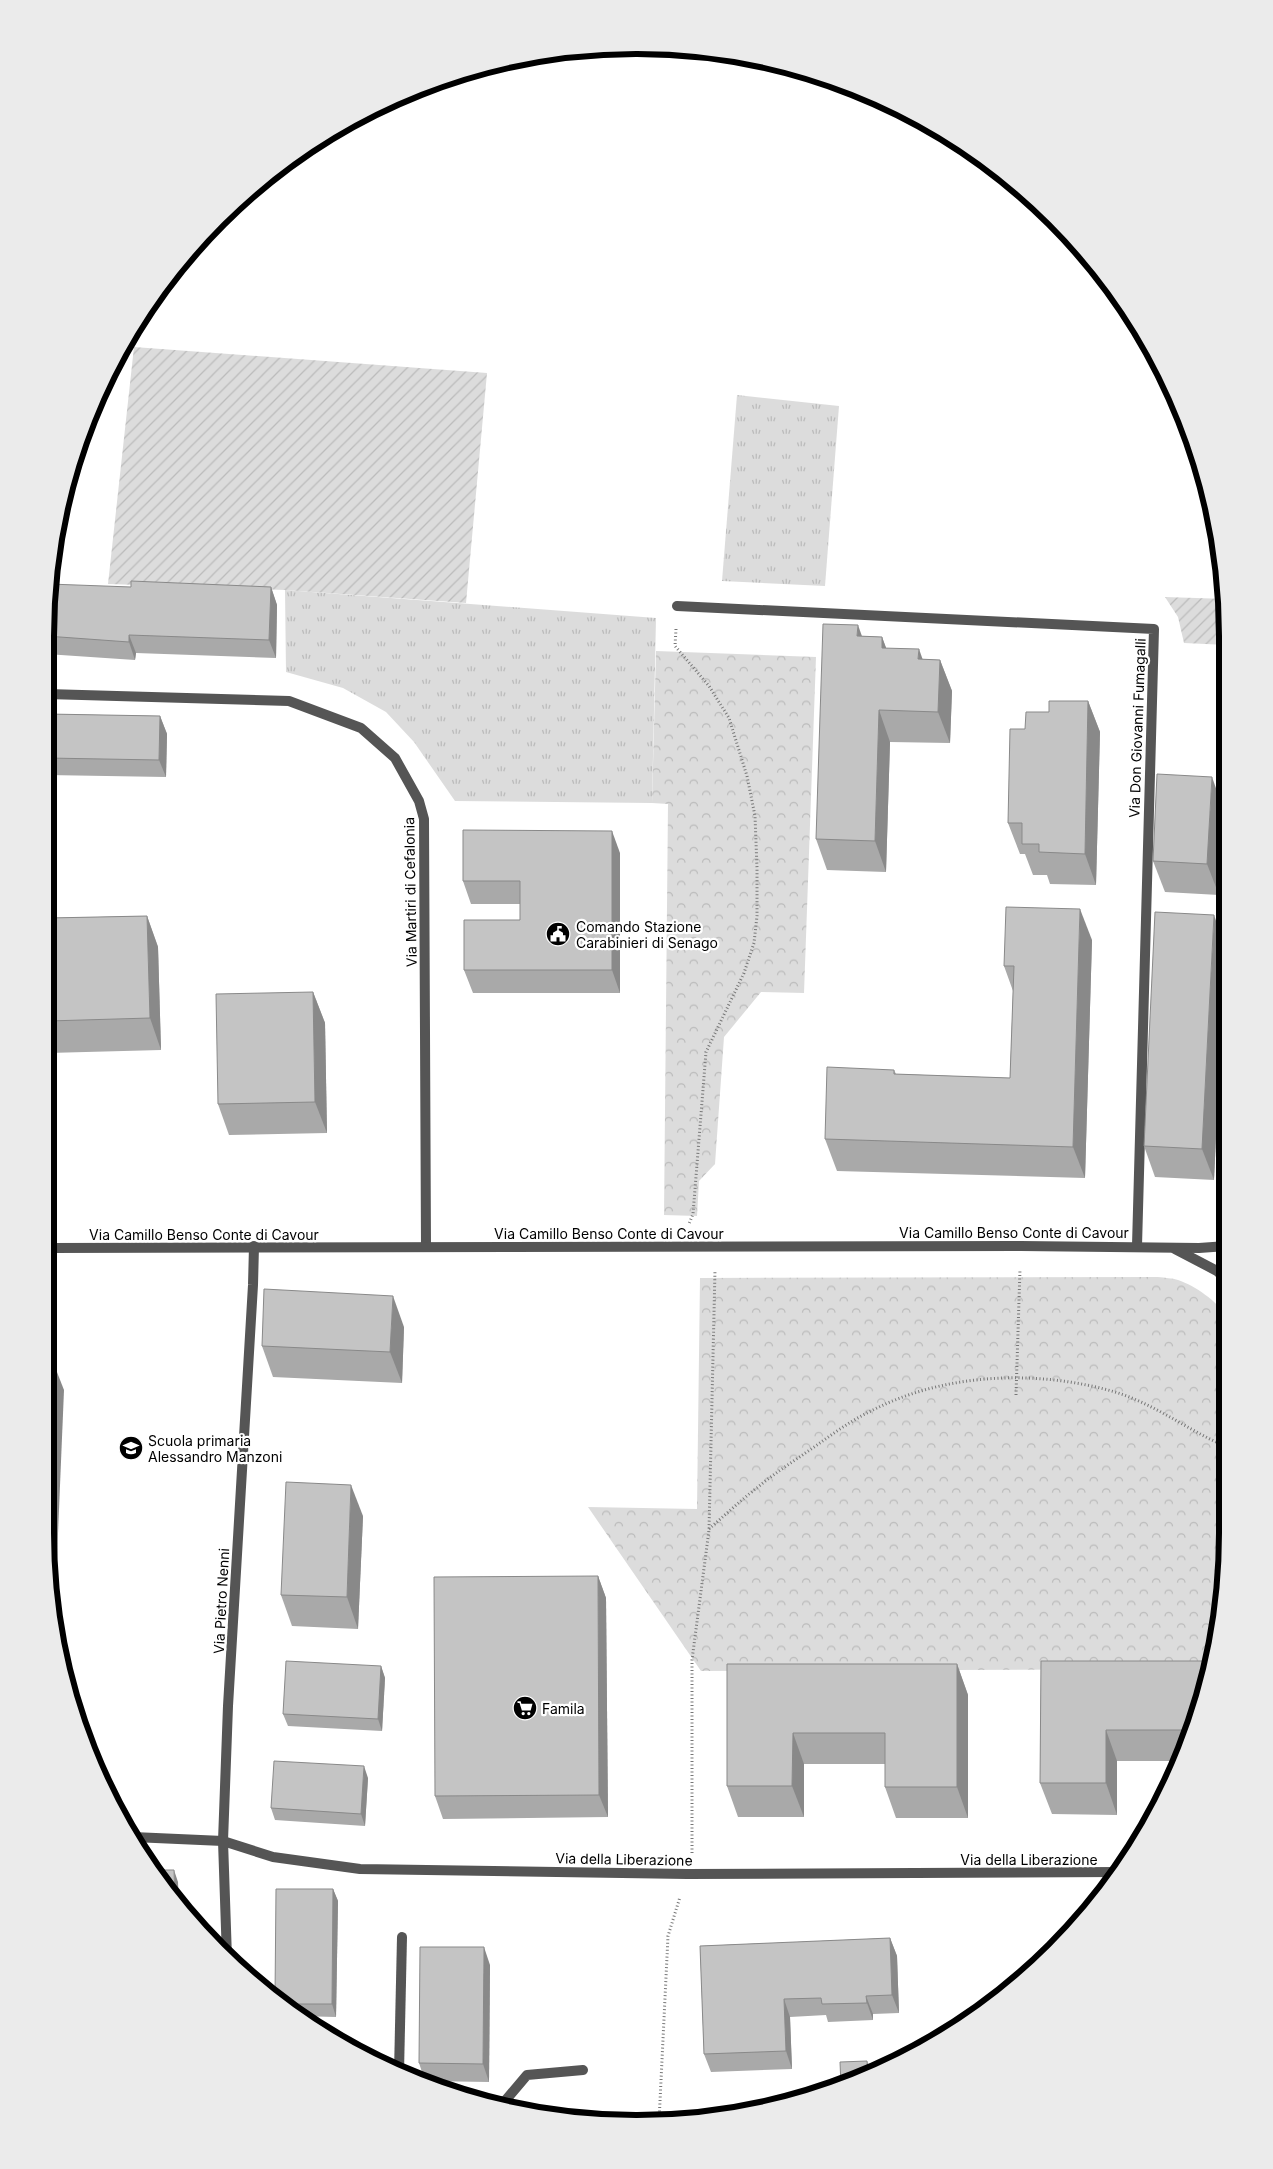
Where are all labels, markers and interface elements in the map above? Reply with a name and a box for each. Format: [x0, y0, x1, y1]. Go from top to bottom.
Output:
street label: Via Don Giovanni Fumagalli [1125, 638, 1149, 818]
street label: Via Martiri di Cefalonia [400, 817, 420, 967]
place label: Comando Stazione Carabinieri di Senago [576, 918, 718, 951]
public building icon: Comando Stazione Carabinieri di Senago [545, 921, 571, 947]
street label: Via Camillo Benso Conte di Cavour [899, 1224, 1129, 1241]
street label: Via Camillo Benso Conte di Cavour [494, 1225, 724, 1242]
street label: Via Camillo Benso Conte di Cavour [89, 1226, 319, 1243]
place label: Scuola primaria Alessandro Manzoni [148, 1432, 282, 1465]
school or university icon: Scuola primaria Alessandro Manzoni [118, 1435, 144, 1461]
street label: Via Pietro Nenni [210, 1548, 232, 1654]
supermarket icon: Famila [512, 1695, 538, 1721]
place label: Famila [542, 1700, 585, 1717]
street label: Via della Liberazione [555, 1849, 693, 1869]
street label: Via della Liberazione [960, 1851, 1098, 1868]

